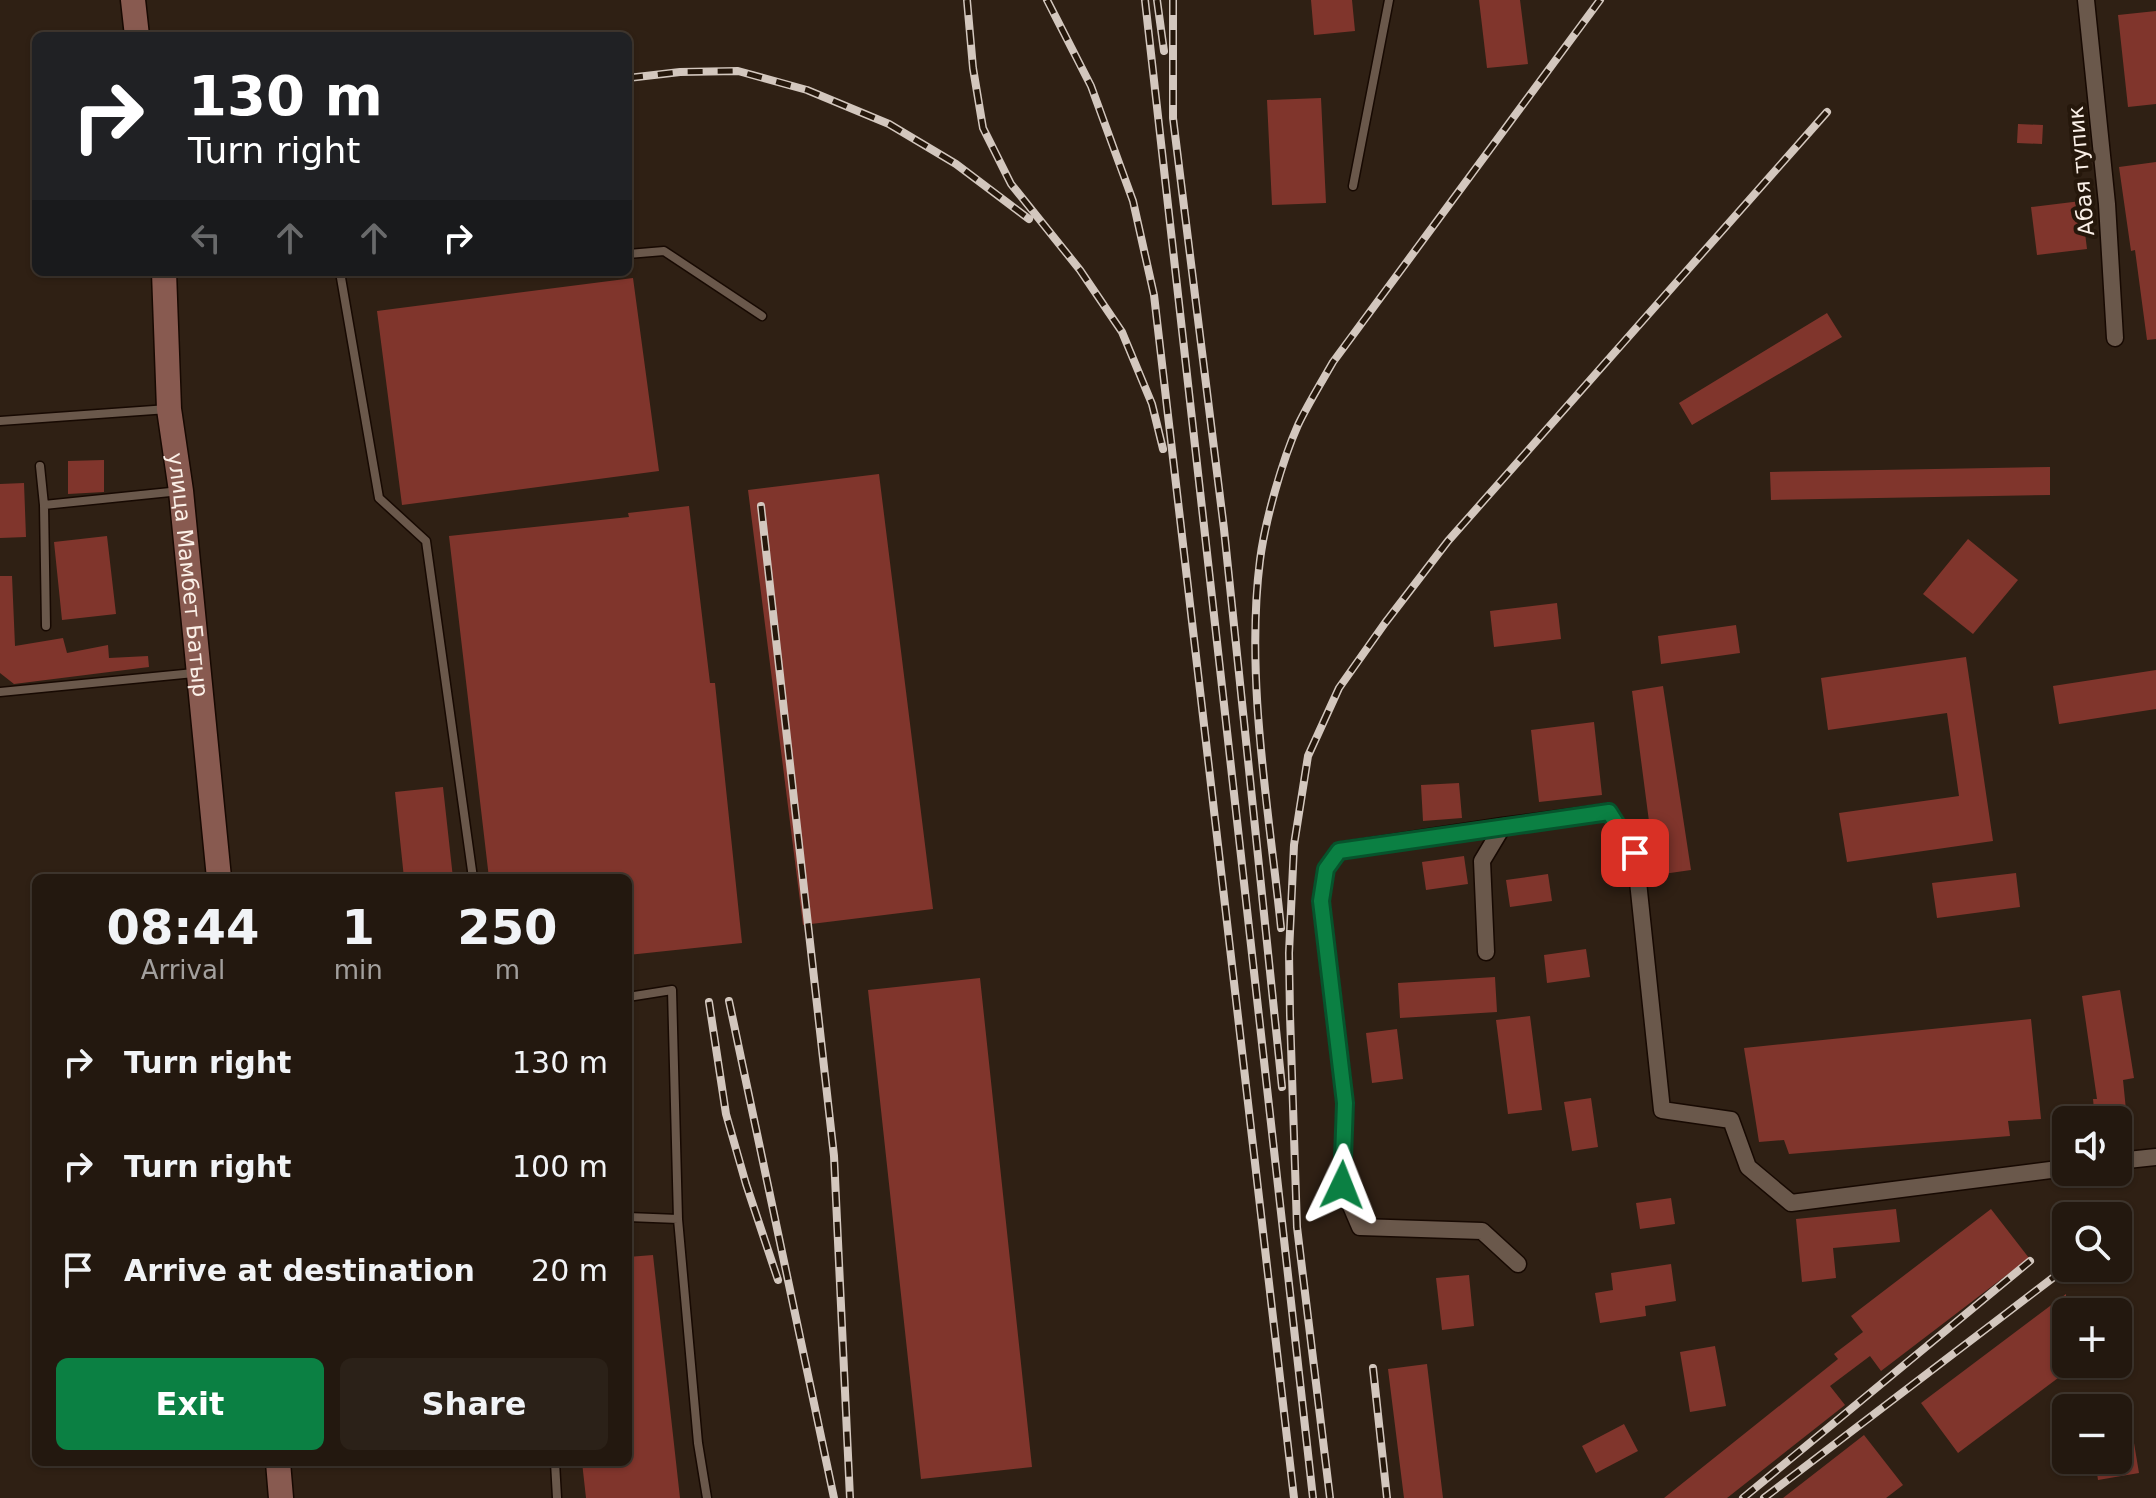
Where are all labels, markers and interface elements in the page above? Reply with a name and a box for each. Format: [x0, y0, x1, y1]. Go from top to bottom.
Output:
text: 130 m [188, 63, 383, 128]
icon: right [56, 64, 160, 168]
street label: Абая тупик [2063, 105, 2099, 237]
text: Turn right [188, 130, 360, 171]
icon: left [184, 216, 228, 260]
icon: ahead [268, 216, 312, 260]
icon: ahead [352, 216, 396, 260]
icon: right [436, 216, 480, 260]
street label: улица Мамбет Батыр [163, 451, 214, 698]
pin [1601, 819, 1669, 887]
icon: arrive [1613, 831, 1657, 875]
text: 08:44 [106, 899, 259, 955]
text: 1 [342, 899, 375, 955]
text: 250 [457, 899, 557, 955]
text: Arrival [141, 955, 225, 985]
text: min [334, 955, 383, 985]
text: m [495, 955, 520, 985]
icon: right [56, 1040, 100, 1084]
text: Turn right [124, 1045, 291, 1080]
text: 130 m [512, 1045, 608, 1080]
map controls [2052, 1106, 2132, 1474]
button: sound [2052, 1106, 2132, 1186]
position arrow [1300, 1143, 1384, 1227]
icon: right [56, 1144, 100, 1188]
text: Turn right [124, 1149, 291, 1184]
text: 100 m [512, 1149, 608, 1184]
button: search [2052, 1202, 2132, 1282]
icon: arrive [56, 1248, 100, 1292]
text: Arrive at destination [124, 1253, 475, 1288]
text: 20 m [531, 1253, 608, 1288]
button: + [2052, 1298, 2132, 1378]
button: Exit [56, 1358, 324, 1450]
button: Share [340, 1358, 608, 1450]
button: − [2052, 1394, 2132, 1474]

